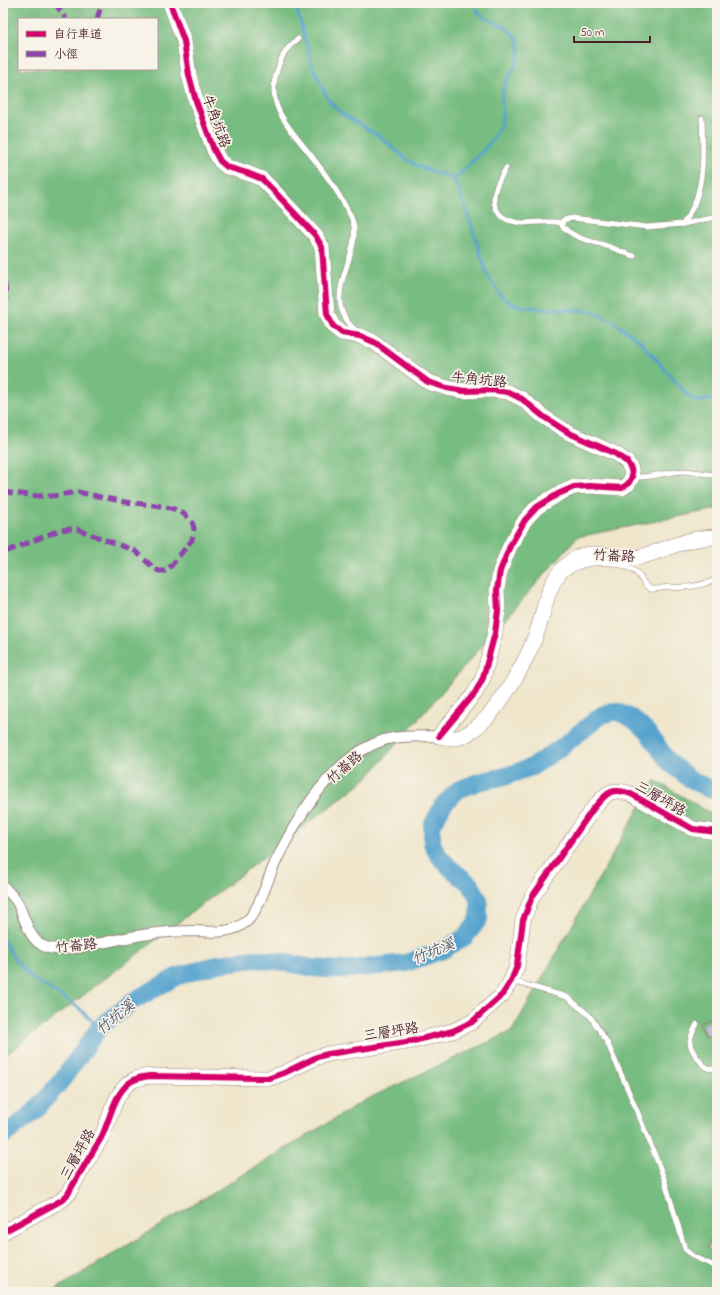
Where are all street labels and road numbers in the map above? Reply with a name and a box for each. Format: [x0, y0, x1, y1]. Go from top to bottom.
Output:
street label: 牛角坑路 [196, 92, 235, 151]
street label: 牛角坑路 [450, 367, 508, 394]
street label: 竹崙路 [592, 545, 635, 568]
street label: 竹崙路 [322, 746, 368, 790]
street label: 三層坪路 [631, 776, 690, 822]
street label: 竹崙路 [54, 934, 98, 959]
street label: 三層坪路 [362, 1018, 421, 1047]
street label: 三層坪路 [56, 1125, 101, 1184]

